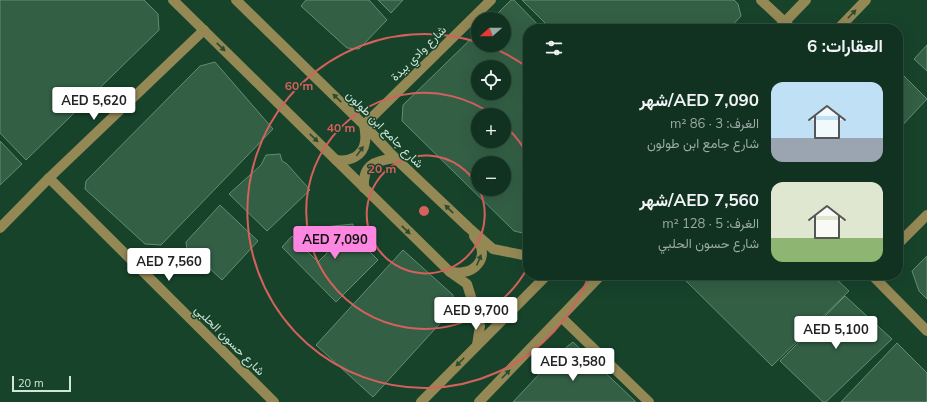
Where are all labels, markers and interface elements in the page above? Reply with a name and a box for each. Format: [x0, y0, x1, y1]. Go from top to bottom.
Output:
one-way arrow [847, 10, 856, 19]
north arrow [471, 12, 511, 52]
map controls [471, 12, 511, 196]
street label: شارع وادي بيدة [387, 22, 451, 86]
text: العقارات: 6 [807, 35, 883, 56]
icon: filters [543, 37, 565, 59]
one-way arrow [216, 42, 226, 52]
button: locate [471, 60, 511, 100]
text: 60 m [285, 78, 313, 93]
pin: AED 5,620 [48, 87, 140, 121]
street label: شارع جامع ابن طولون [342, 87, 427, 172]
text: AED 7,090/شهر [639, 89, 759, 110]
text: AED 5,620 [61, 92, 127, 108]
one-way arrow [332, 93, 342, 103]
icon: home [803, 98, 851, 146]
button: + [471, 108, 511, 148]
text: الغرف: 3 · 86 m² [670, 115, 759, 131]
text: 40 m [327, 120, 355, 135]
one-way arrow [309, 133, 319, 143]
text: شارع جامع ابن طولون [647, 135, 759, 151]
one-way arrow [356, 146, 364, 157]
button: − [471, 156, 511, 196]
text: 20 m [368, 161, 396, 176]
text: AED 7,560/شهر [639, 189, 759, 210]
icon: home [803, 198, 851, 246]
centre of rings [417, 204, 431, 218]
one-way arrow [444, 204, 454, 214]
text: الغرف: 5 · 128 m² [662, 215, 759, 231]
one-way arrow [401, 225, 411, 234]
pin: AED 7,090 [289, 226, 381, 260]
text: AED 7,090 [302, 231, 368, 247]
text: شارع حسون الحلبي [658, 235, 759, 251]
pin: AED 7,560 [123, 248, 215, 282]
text: AED 7,560 [136, 253, 202, 269]
one-way arrow [476, 254, 482, 265]
pin: AED 9,700 [430, 297, 522, 331]
street label: شارع حسون الحلبي [190, 302, 268, 380]
text: AED 9,700 [443, 302, 509, 318]
pin: AED 5,100 [790, 316, 882, 350]
text: AED 5,100 [803, 321, 869, 337]
pin: AED 3,580 [527, 348, 619, 382]
text: AED 3,580 [540, 353, 606, 369]
one-way arrow [456, 357, 465, 367]
one-way arrow [501, 369, 511, 379]
scale bar [12, 374, 71, 393]
text: 20 m [18, 376, 44, 390]

